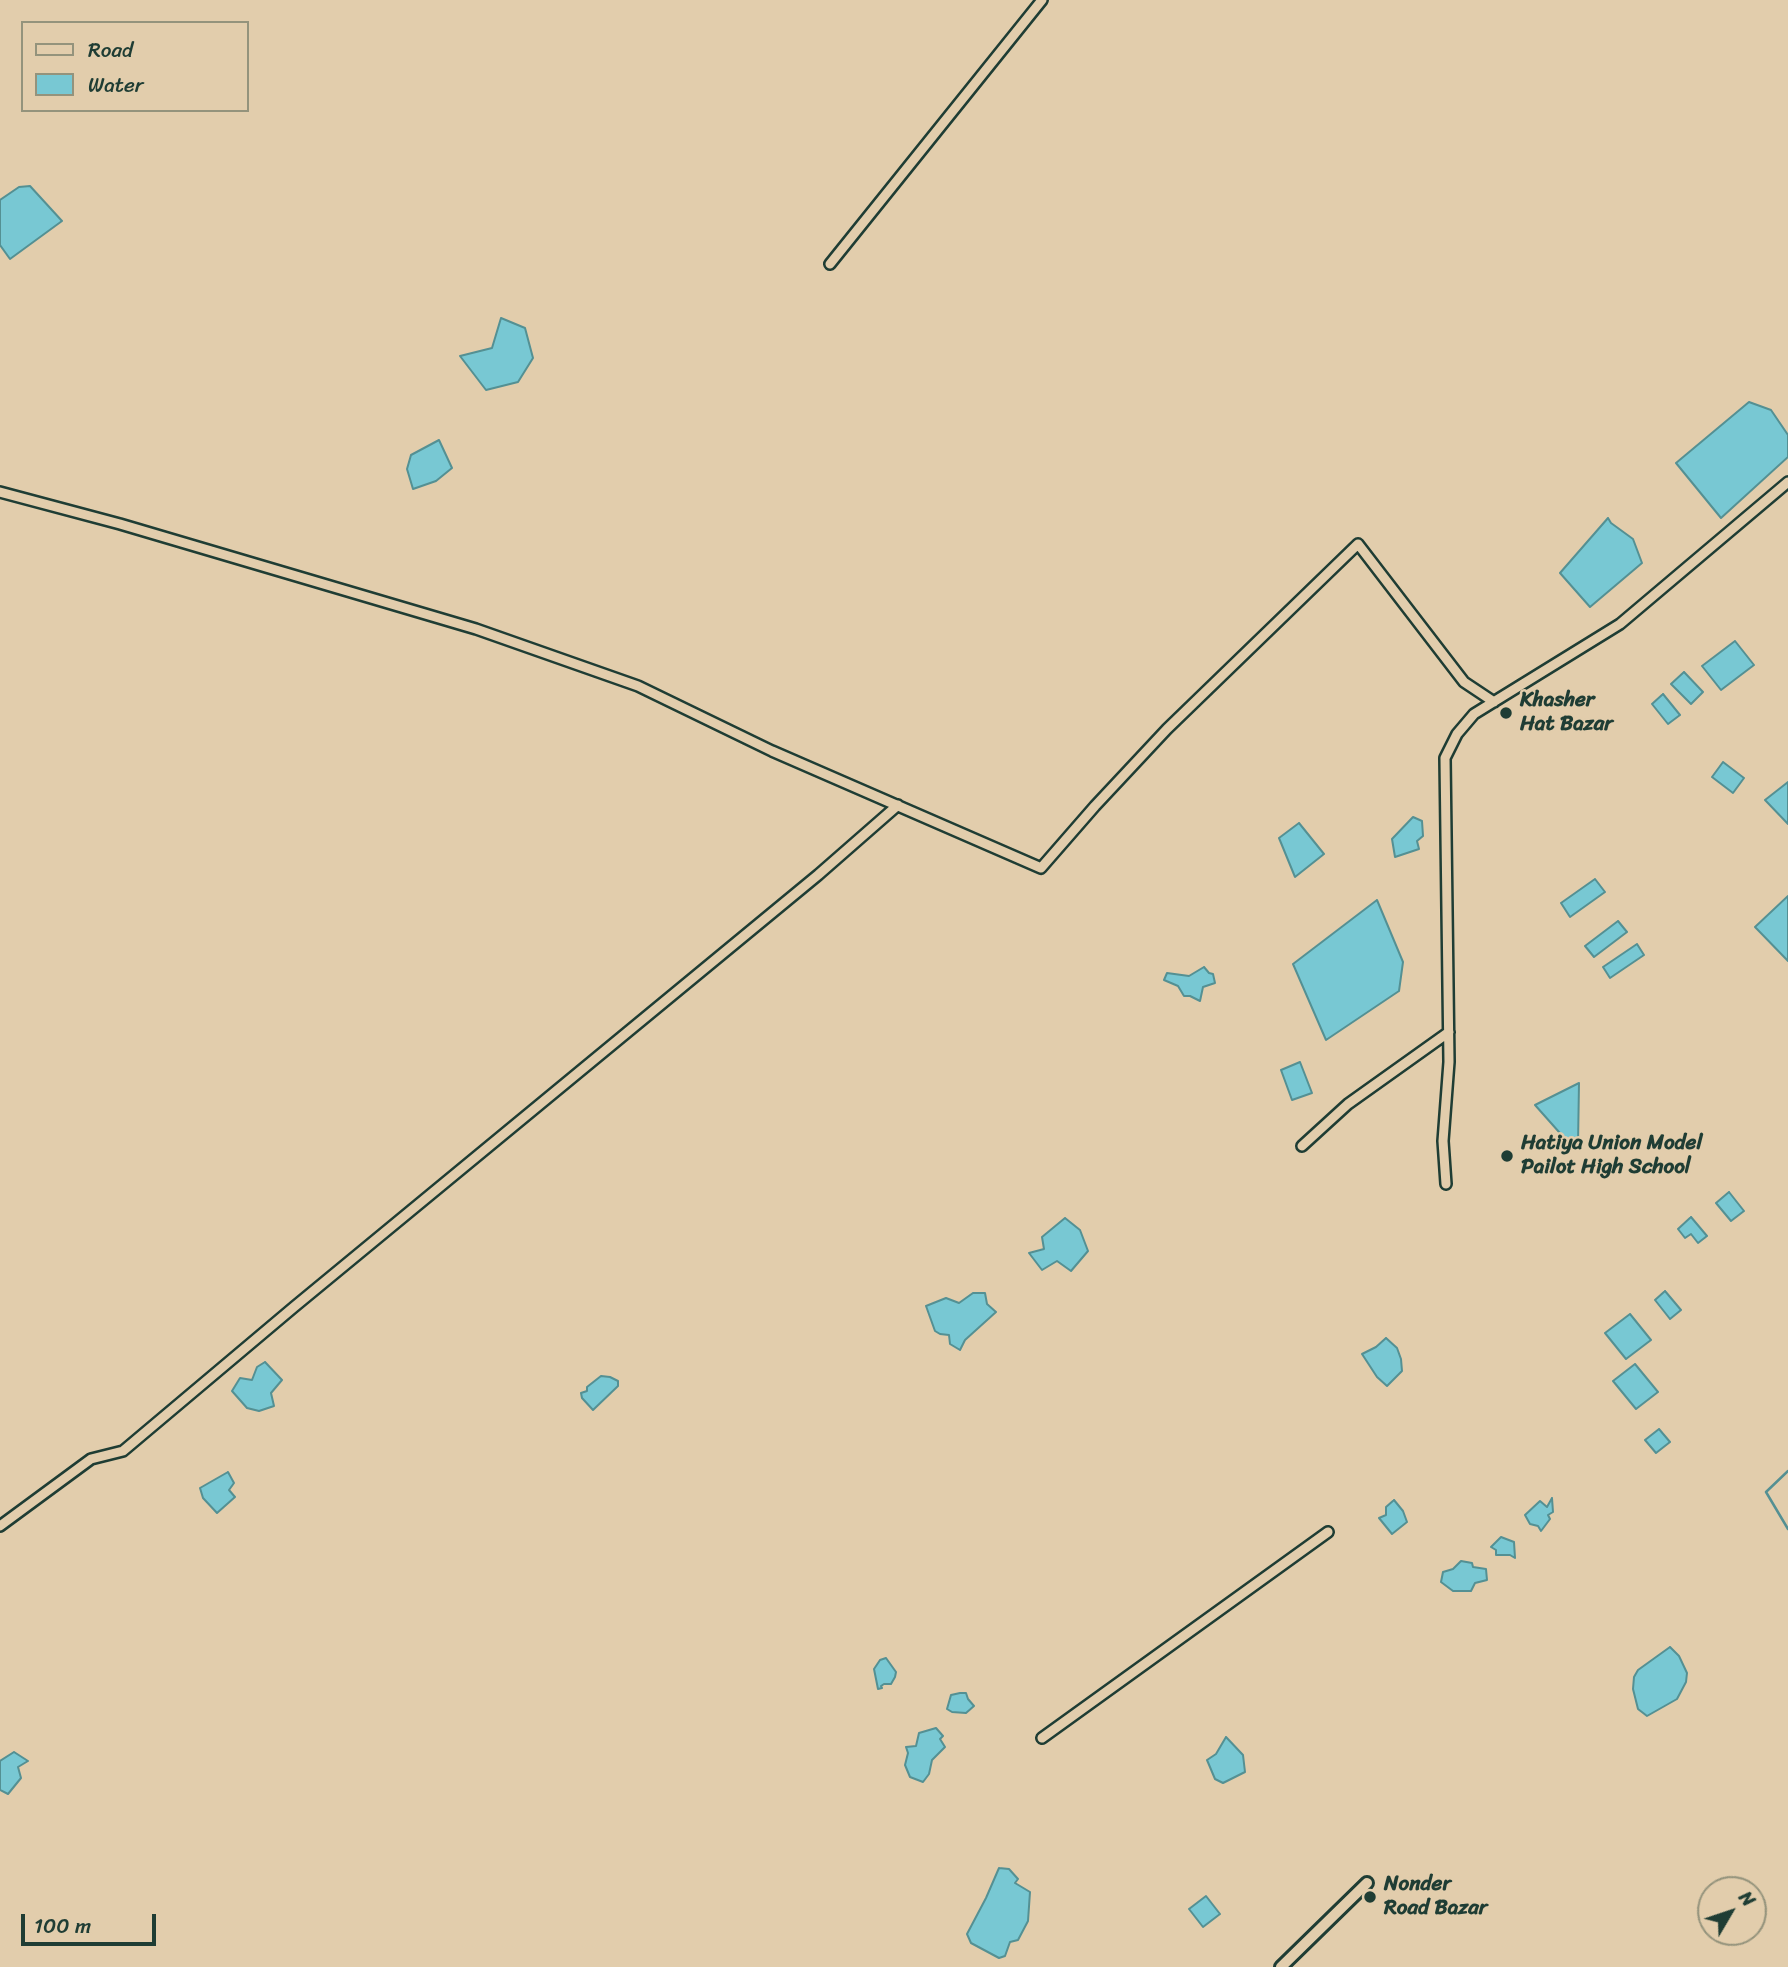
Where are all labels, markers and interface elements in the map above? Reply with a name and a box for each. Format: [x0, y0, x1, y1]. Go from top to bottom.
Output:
legend [21, 21, 248, 112]
text: Road [88, 31, 133, 69]
text: Water [88, 66, 143, 104]
place label: Khasher Hat Bazar [1520, 688, 1613, 738]
marker: Khasher Hat Bazar [1498, 705, 1514, 721]
place label: Hatiya Union Model Pailot High School [1521, 1131, 1702, 1181]
marker: Hatiya Union Model Pailot High School [1499, 1148, 1515, 1164]
place label: Nonder Road Bazar [1384, 1872, 1487, 1922]
north arrow [1697, 1876, 1767, 1946]
text: N [1730, 1883, 1764, 1914]
marker: Nonder Road Bazar [1362, 1889, 1378, 1905]
scale bar [24, 1900, 159, 1944]
text: 100 m [34, 1907, 91, 1945]

